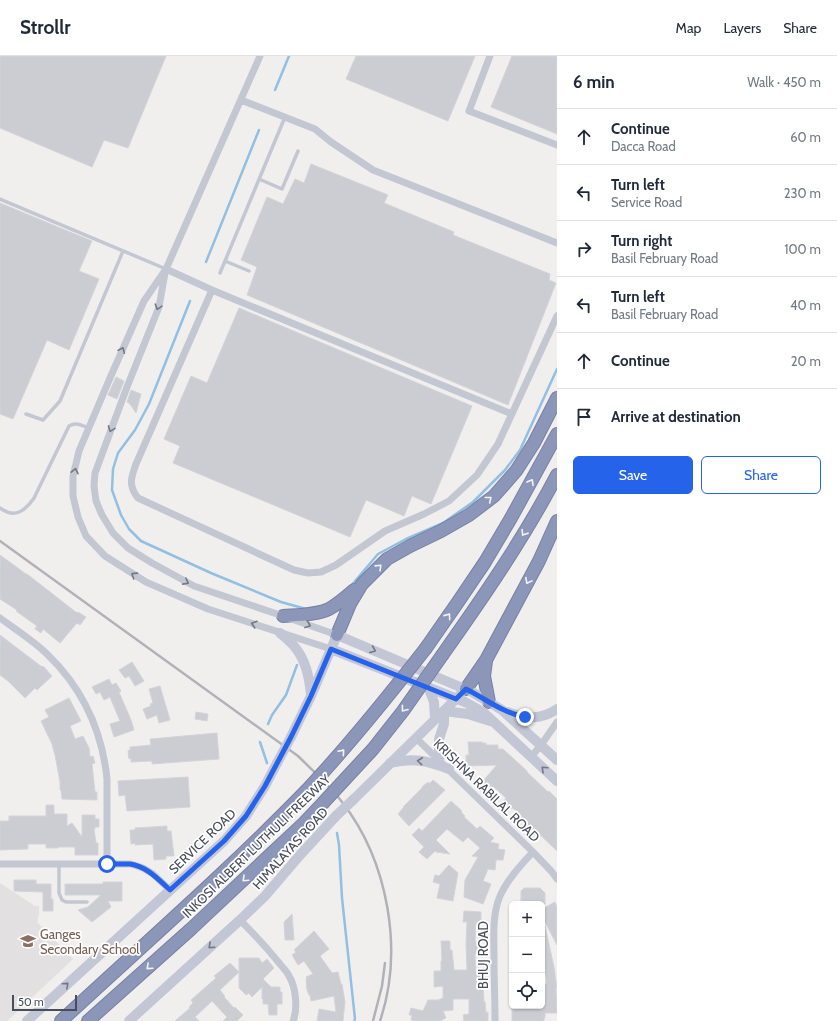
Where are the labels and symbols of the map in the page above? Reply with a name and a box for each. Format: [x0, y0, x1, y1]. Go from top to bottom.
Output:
one-way arrow [154, 304, 163, 311]
one-way arrow [117, 347, 125, 354]
one-way arrow [108, 425, 116, 432]
one-way arrow [70, 468, 78, 474]
one-way arrow [527, 479, 534, 486]
one-way arrow [484, 497, 491, 504]
one-way arrow [522, 529, 529, 536]
one-way arrow [374, 564, 382, 572]
one-way arrow [132, 573, 139, 580]
one-way arrow [181, 577, 189, 584]
one-way arrow [526, 577, 533, 584]
one-way arrow [443, 614, 450, 621]
one-way arrow [305, 620, 312, 628]
one-way arrow [251, 621, 258, 629]
one-way arrow [368, 645, 376, 653]
one-way arrow [402, 704, 409, 711]
route end [516, 708, 534, 726]
street label: KRISHNA RABILAL ROAD [431, 735, 543, 845]
one-way arrow [338, 749, 345, 757]
one-way arrow [417, 756, 423, 765]
one-way arrow [541, 766, 549, 774]
street label: INKOSI ALBERT LUTHULI FREEWAY [179, 770, 334, 921]
street label: HIMALAYAS ROAD [249, 804, 331, 892]
street label: SERVICE ROAD [165, 805, 239, 877]
route start [98, 855, 116, 873]
one-way arrow [242, 874, 249, 881]
street label: BHUJ ROAD [475, 921, 491, 989]
place label: Ganges Secondary School [40, 926, 139, 957]
school or university icon: Ganges Secondary School [19, 932, 37, 950]
one-way arrow [209, 941, 216, 948]
one-way arrow [146, 962, 154, 969]
one-way arrow [61, 983, 69, 990]
scale bar [12, 993, 77, 1012]

